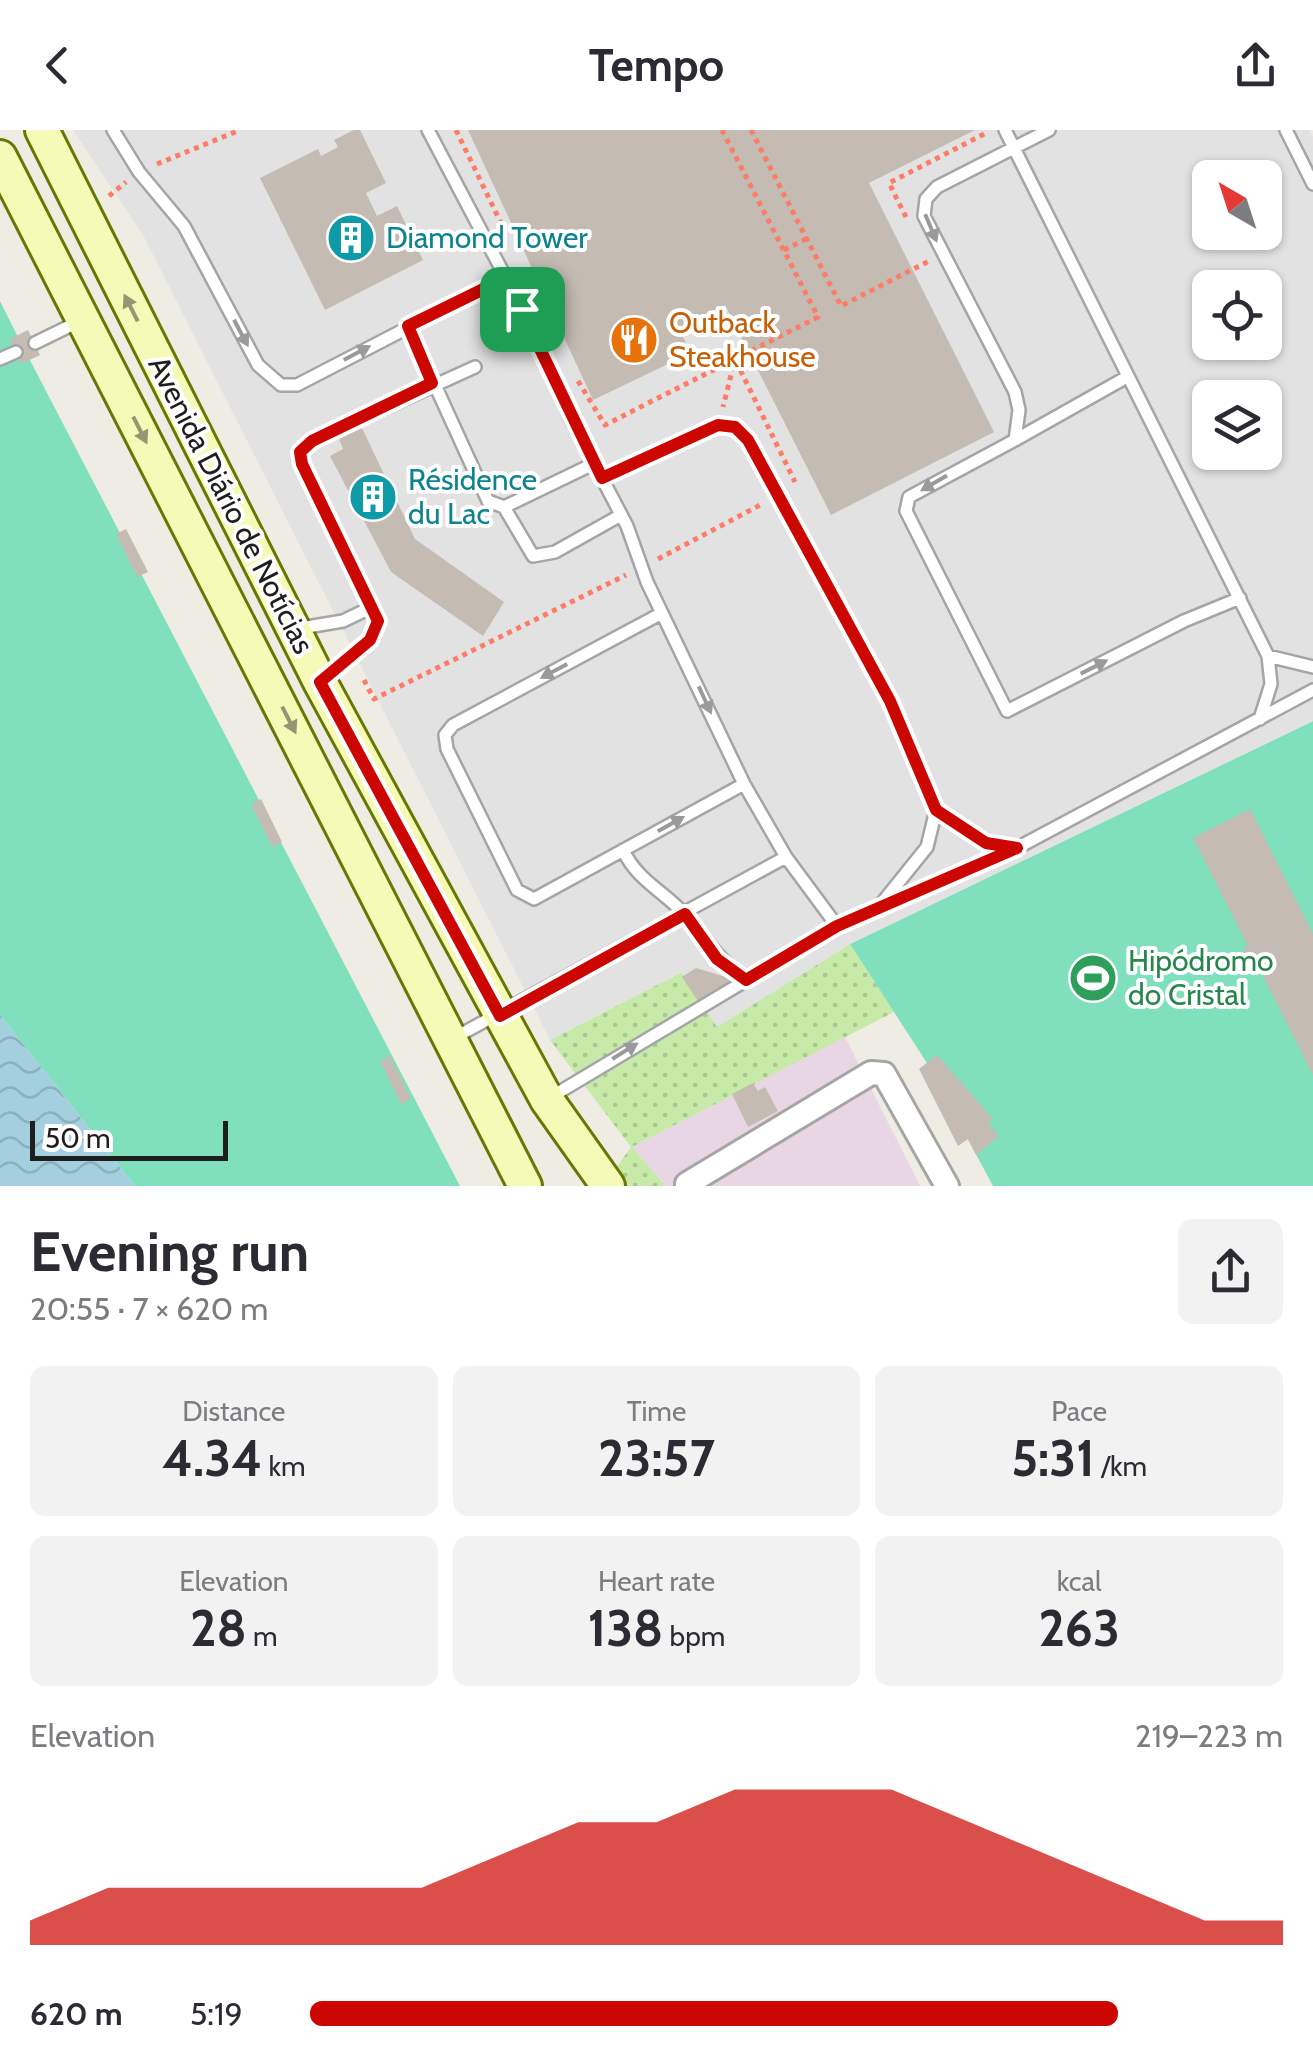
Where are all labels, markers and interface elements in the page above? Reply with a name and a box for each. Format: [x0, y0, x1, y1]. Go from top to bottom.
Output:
icon: back [30, 38, 85, 93]
text: Tempo [589, 38, 724, 92]
icon: share [1228, 38, 1283, 93]
north arrow [1192, 160, 1282, 250]
map controls [1192, 160, 1282, 470]
building icon: Diamond Tower [325, 212, 377, 264]
one-way arrow [923, 213, 939, 243]
place label: Diamond Tower [386, 219, 588, 256]
pin [480, 267, 565, 352]
button: locate [1192, 270, 1282, 360]
icon: arrive [495, 282, 550, 337]
one-way arrow [123, 294, 140, 323]
place label: Outback Steakhouse [669, 304, 816, 375]
restaurant icon: Outback Steakhouse [608, 314, 660, 366]
one-way arrow [232, 319, 249, 348]
one-way arrow [343, 345, 372, 362]
street label: Avenida Diário de Notícias [140, 350, 323, 660]
button: layers [1192, 380, 1282, 470]
one-way arrow [131, 416, 148, 445]
place label: Résidence du Lac [408, 461, 537, 532]
building icon: Résidence du Lac [347, 471, 399, 523]
one-way arrow [920, 474, 948, 491]
one-way arrow [1080, 659, 1109, 676]
one-way arrow [540, 661, 568, 679]
one-way arrow [696, 686, 713, 715]
one-way arrow [280, 705, 297, 734]
one-way arrow [656, 816, 685, 833]
place label: Hipódromo do Cristal [1128, 942, 1274, 1013]
sports icon: Hipódromo do Cristal [1067, 952, 1119, 1004]
one-way arrow [611, 1043, 639, 1060]
scale bar [30, 1116, 228, 1160]
text: 50 m [45, 1121, 111, 1155]
text: Evening run [30, 1218, 309, 1285]
button: share [1178, 1219, 1283, 1324]
text: 20:55 · 7 × 620 m [30, 1289, 268, 1328]
text: Distance [182, 1394, 285, 1428]
text: Time [627, 1394, 686, 1428]
text: Pace [1051, 1394, 1107, 1428]
text: 4.34 [162, 1428, 262, 1489]
text: 23:57 [598, 1428, 715, 1489]
text: 5:31 [1011, 1428, 1095, 1489]
text: km [262, 1449, 306, 1483]
text: /km [1095, 1449, 1147, 1483]
text: Elevation [179, 1564, 289, 1598]
text: Heart rate [598, 1564, 715, 1598]
text: kcal [1057, 1564, 1102, 1598]
text: 28 [190, 1598, 247, 1659]
text: 138 [588, 1598, 663, 1659]
text: 263 [1038, 1598, 1120, 1659]
text: m [247, 1619, 278, 1653]
text: bpm [663, 1619, 725, 1653]
text: Elevation [30, 1716, 155, 1755]
text: 219–223 m [1135, 1716, 1283, 1755]
text: 620 m [30, 1994, 123, 2033]
text: 5:19 [190, 1994, 243, 2033]

